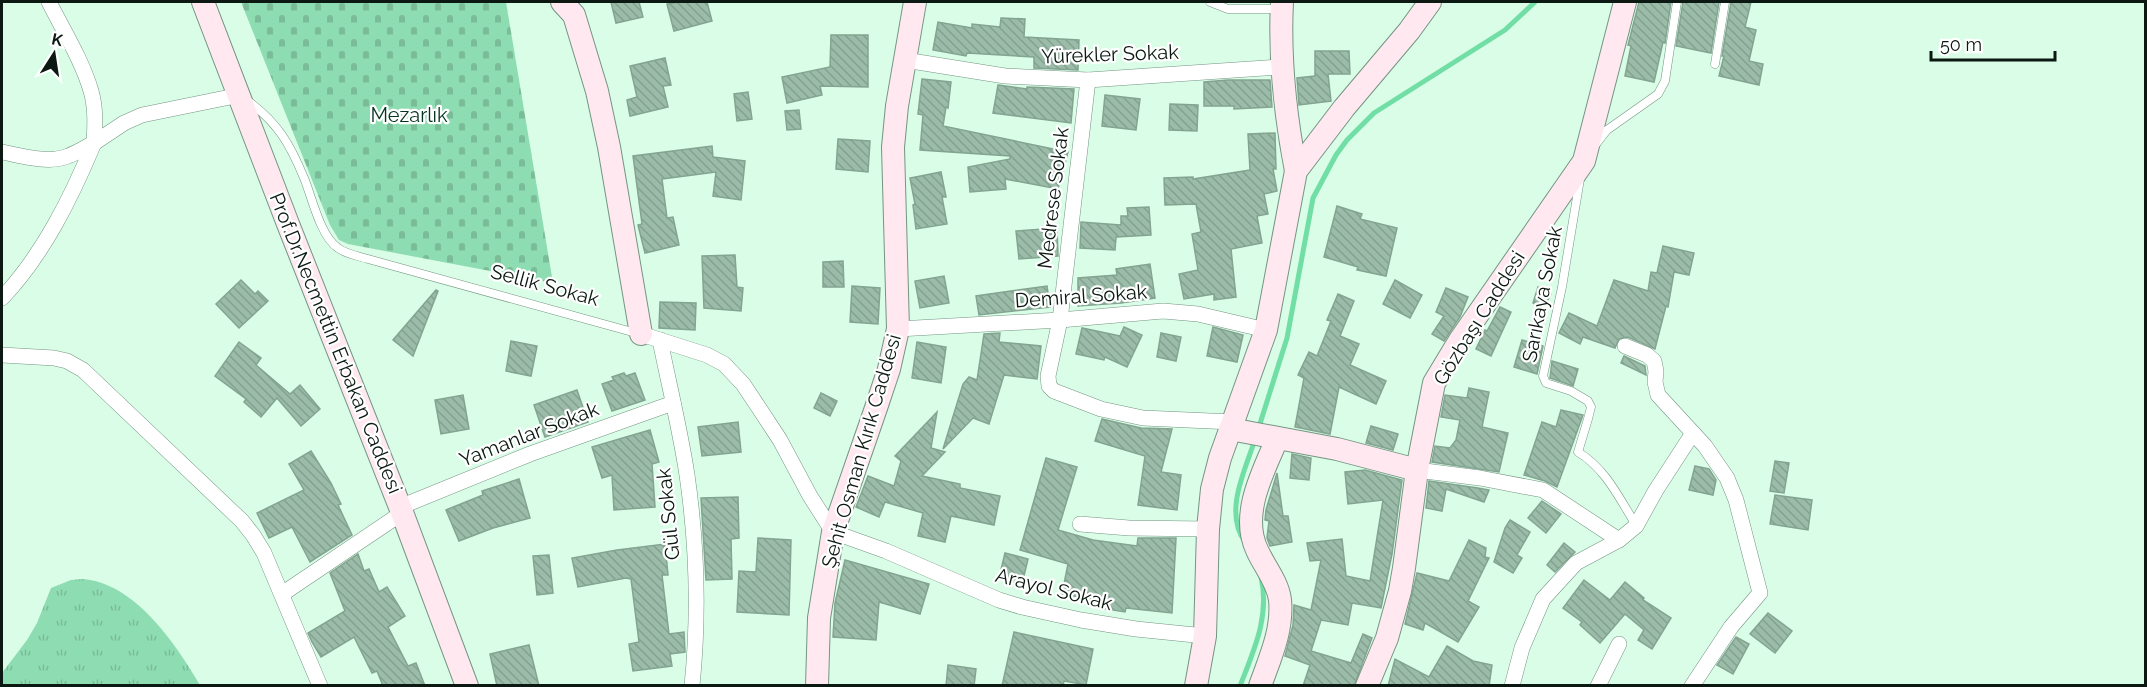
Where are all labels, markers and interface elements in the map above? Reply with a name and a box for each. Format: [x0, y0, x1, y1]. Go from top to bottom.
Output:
north arrow [24, 24, 84, 84]
scale bar [1931, 24, 2056, 62]
text: K [50, 29, 65, 50]
text: 50 m [1940, 34, 1982, 55]
street label: Yürekler Sokak [1041, 40, 1180, 68]
park label: Mezarlık [370, 103, 448, 127]
street label: Medrese Sokak [1032, 125, 1074, 270]
street label: Prof.Dr.Necmettin Erbakan Caddesi [265, 189, 407, 497]
street label: Sarıkaya Sokak [1517, 223, 1567, 364]
street label: Gözbaşı Caddesi [1428, 247, 1530, 389]
street label: Sellik Sokak [488, 259, 602, 311]
street label: Demiral Sokak [1014, 279, 1148, 313]
street label: Şehit Osman Kırık Caddesi [816, 331, 906, 571]
street label: Yamanlar Sokak [456, 396, 602, 472]
street label: Gül Sokak [651, 466, 685, 561]
street label: Arayol Sokak [993, 563, 1115, 615]

